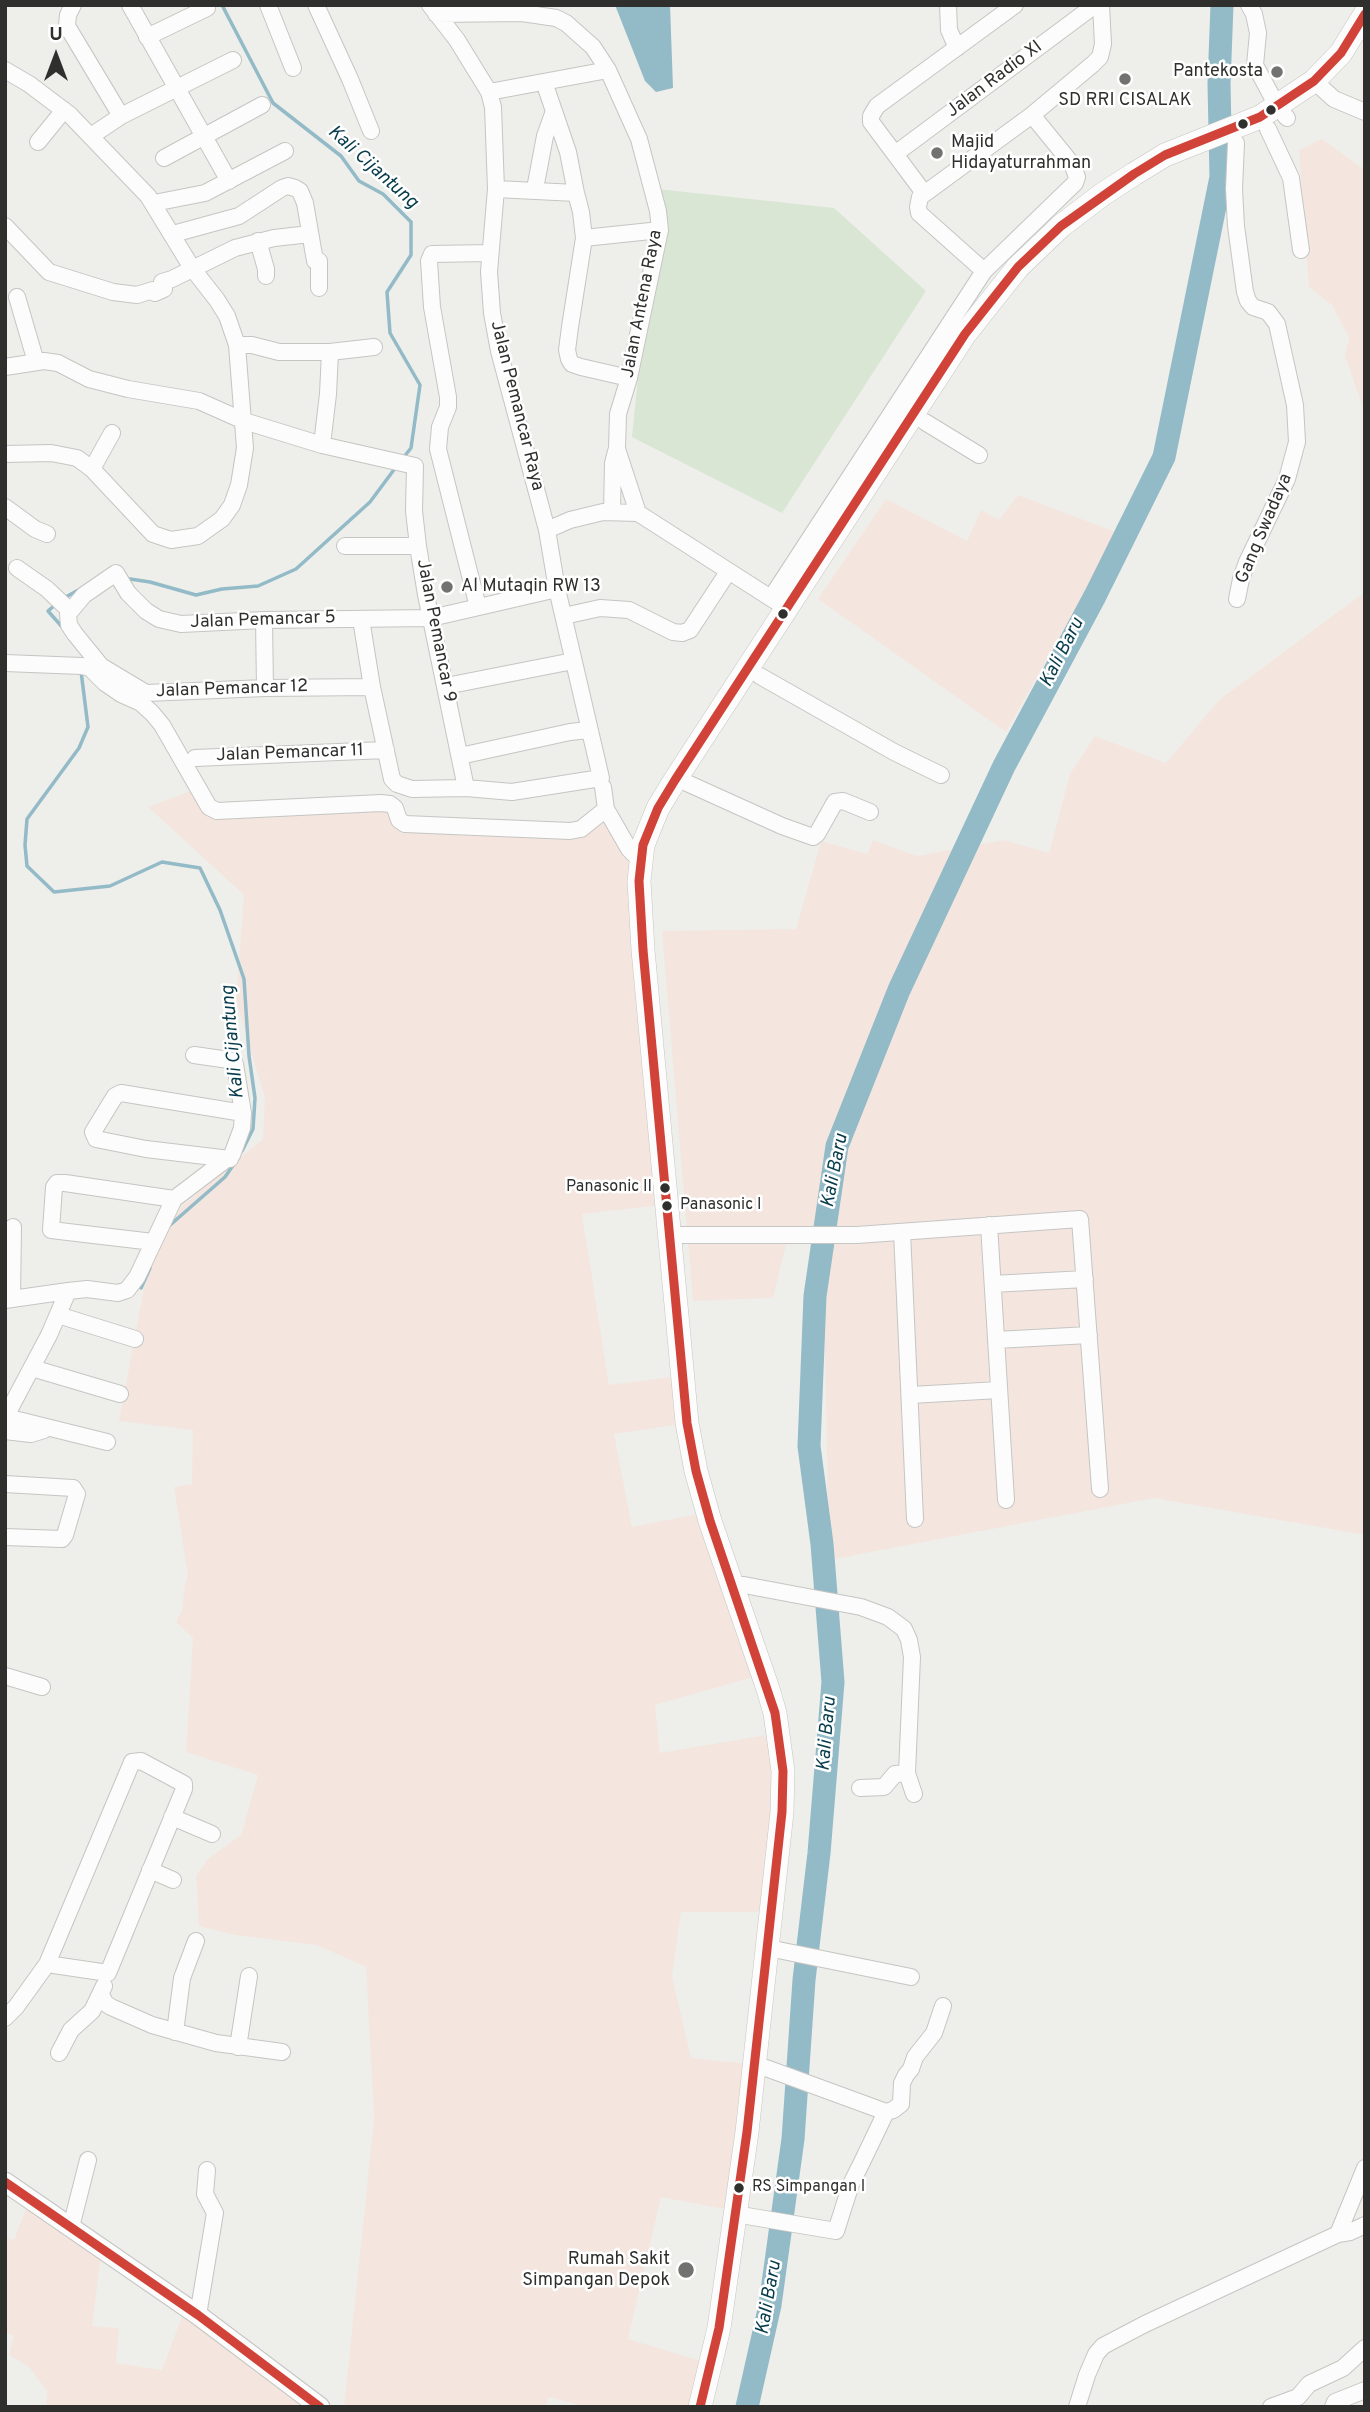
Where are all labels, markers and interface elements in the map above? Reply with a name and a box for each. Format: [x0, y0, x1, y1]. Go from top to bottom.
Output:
north arrow [21, 21, 91, 91]
text: U [49, 23, 63, 47]
street label: Jalan Radio XI [943, 37, 1047, 123]
place label: Pantekosta [1173, 61, 1263, 83]
marker: Pantekosta [1269, 64, 1285, 80]
marker: SD RRI CISALAK [1117, 71, 1133, 87]
place label: SD RRI CISALAK [1058, 90, 1192, 112]
unlabelled marker [1264, 103, 1278, 117]
unlabelled marker [1236, 117, 1250, 131]
water label: Kali Cijantung [322, 121, 422, 215]
place label: Majid Hidayaturrahman [951, 132, 1091, 174]
marker: Majid Hidayaturrahman [929, 145, 945, 161]
street label: Jalan Antena Raya [618, 228, 668, 380]
street label: Jalan Pemancar Raya [484, 319, 548, 493]
street label: Gang Swadaya [1232, 471, 1298, 587]
street label: Jalan Pemancar 9 [411, 558, 459, 704]
place label: Al Mutaqin RW 13 [461, 576, 601, 598]
marker: Al Mutaqin RW 13 [439, 579, 455, 595]
unlabelled marker [776, 607, 790, 621]
street label: Jalan Pemancar 5 [190, 608, 336, 634]
water label: Kali Baru [1036, 615, 1090, 691]
street label: Jalan Pemancar 12 [156, 677, 308, 703]
street label: Jalan Pemancar 11 [216, 741, 364, 767]
water label: Kali Cijantung [218, 984, 250, 1100]
water label: Kali Baru [818, 1132, 854, 1210]
place label: Panasonic II [566, 1178, 652, 1198]
marker: Panasonic II [658, 1181, 672, 1195]
place label: Panasonic I [680, 1196, 761, 1216]
marker: Panasonic I [660, 1199, 674, 1213]
water label: Kali Baru [813, 1696, 843, 1772]
place label: RS Simpangan I [752, 2178, 865, 2198]
marker: RS Simpangan I [732, 2181, 746, 2195]
place label: Rumah Sakit Simpangan Depok [522, 2249, 670, 2292]
water label: Kali Baru [752, 2259, 788, 2337]
marker: Rumah Sakit Simpangan Depok [676, 2260, 696, 2280]

